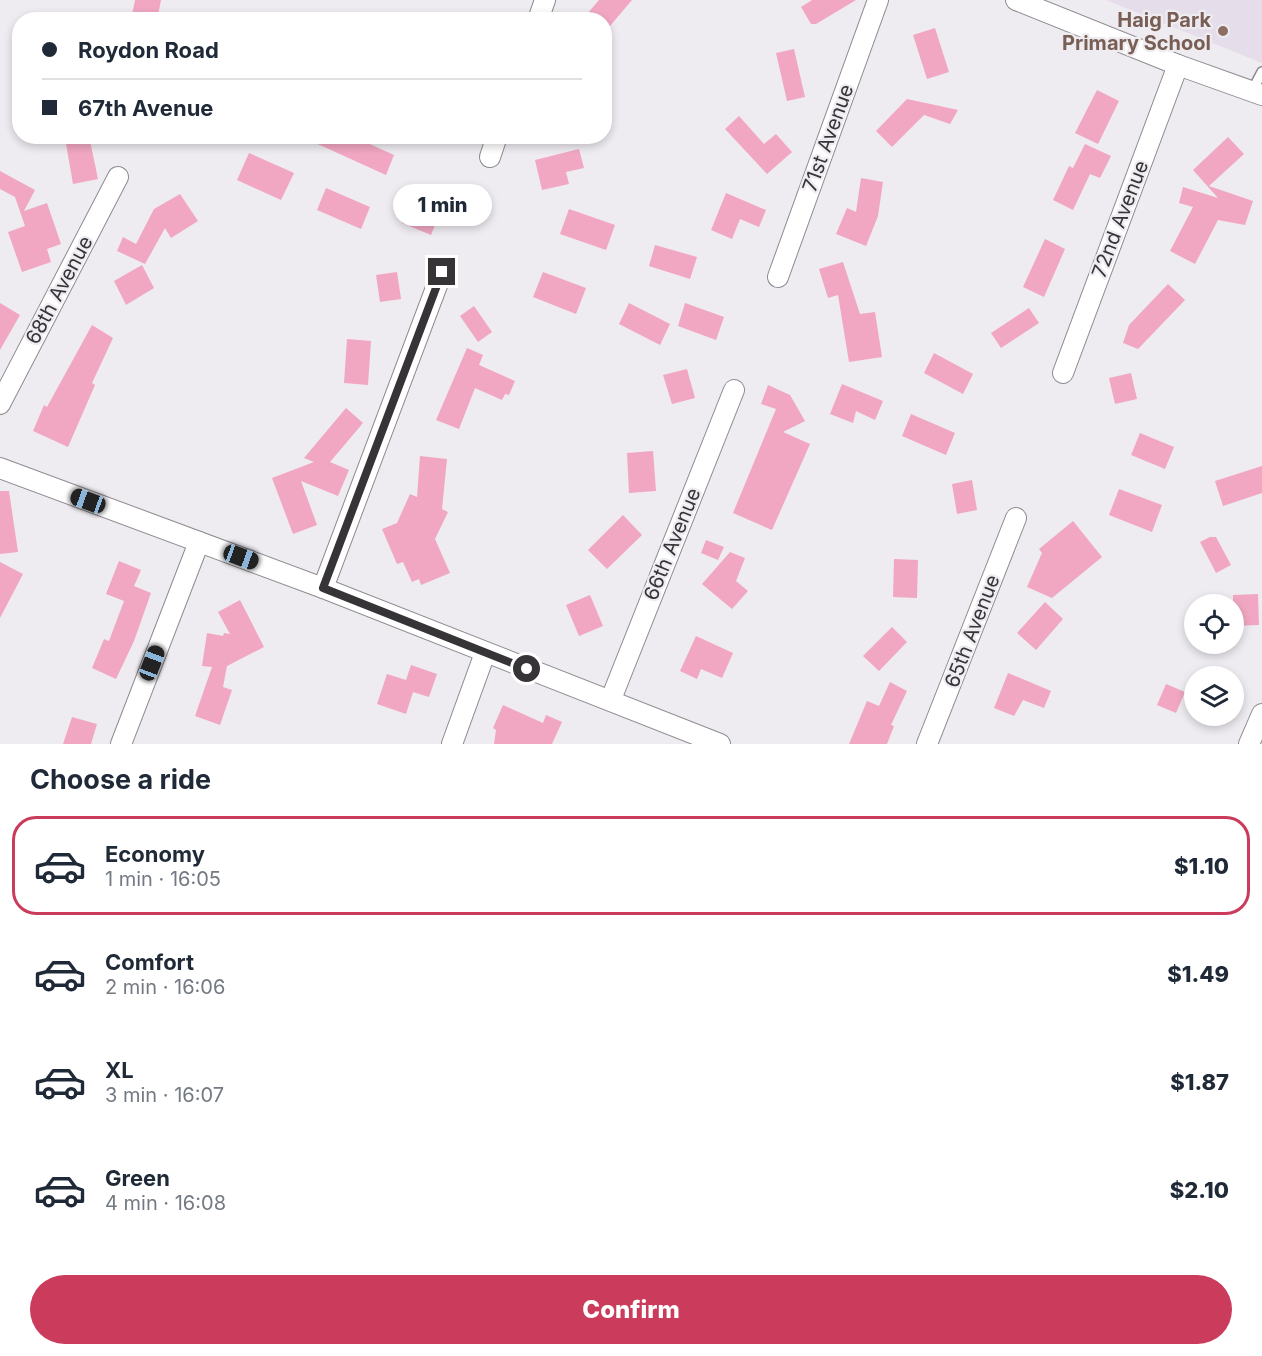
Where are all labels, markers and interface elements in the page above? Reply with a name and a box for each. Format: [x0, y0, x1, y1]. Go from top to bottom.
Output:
place label: Haig Park Primary School [1062, 8, 1211, 55]
marker: Haig Park Primary School [1216, 24, 1230, 38]
text: Roydon Road [78, 37, 219, 63]
street label: 71st Avenue [797, 81, 859, 195]
text: 67th Avenue [78, 95, 213, 121]
street label: 72nd Avenue [1087, 157, 1153, 281]
callout: 1 min [392, 185, 492, 227]
text: 1 min [417, 193, 468, 217]
street label: 68th Avenue [20, 232, 98, 348]
route end [428, 258, 455, 285]
street label: 66th Avenue [639, 484, 705, 604]
car [68, 486, 108, 516]
car [221, 542, 261, 572]
street label: 65th Avenue [940, 571, 1004, 691]
map controls [1184, 594, 1244, 726]
button: locate [1184, 594, 1244, 654]
car [137, 643, 167, 683]
route start [513, 655, 540, 682]
button: layers [1184, 666, 1244, 726]
text: Choose a ride [30, 763, 211, 796]
icon: car [33, 839, 87, 893]
text: Economy [105, 841, 205, 867]
text: $1.10 [1174, 853, 1229, 879]
text: 1 min · 16:05 [105, 867, 221, 891]
icon: car [33, 947, 87, 1001]
text: Comfort [105, 949, 194, 975]
text: $1.49 [1167, 961, 1229, 987]
text: 2 min · 16:06 [105, 975, 225, 999]
icon: car [33, 1055, 87, 1109]
text: XL [105, 1057, 134, 1083]
text: $1.87 [1170, 1069, 1229, 1095]
text: 3 min · 16:07 [105, 1083, 224, 1107]
icon: car [33, 1163, 87, 1217]
text: Green [105, 1165, 170, 1191]
text: $2.10 [1170, 1177, 1229, 1203]
text: 4 min · 16:08 [105, 1191, 226, 1215]
button: Confirm [30, 1275, 1232, 1344]

